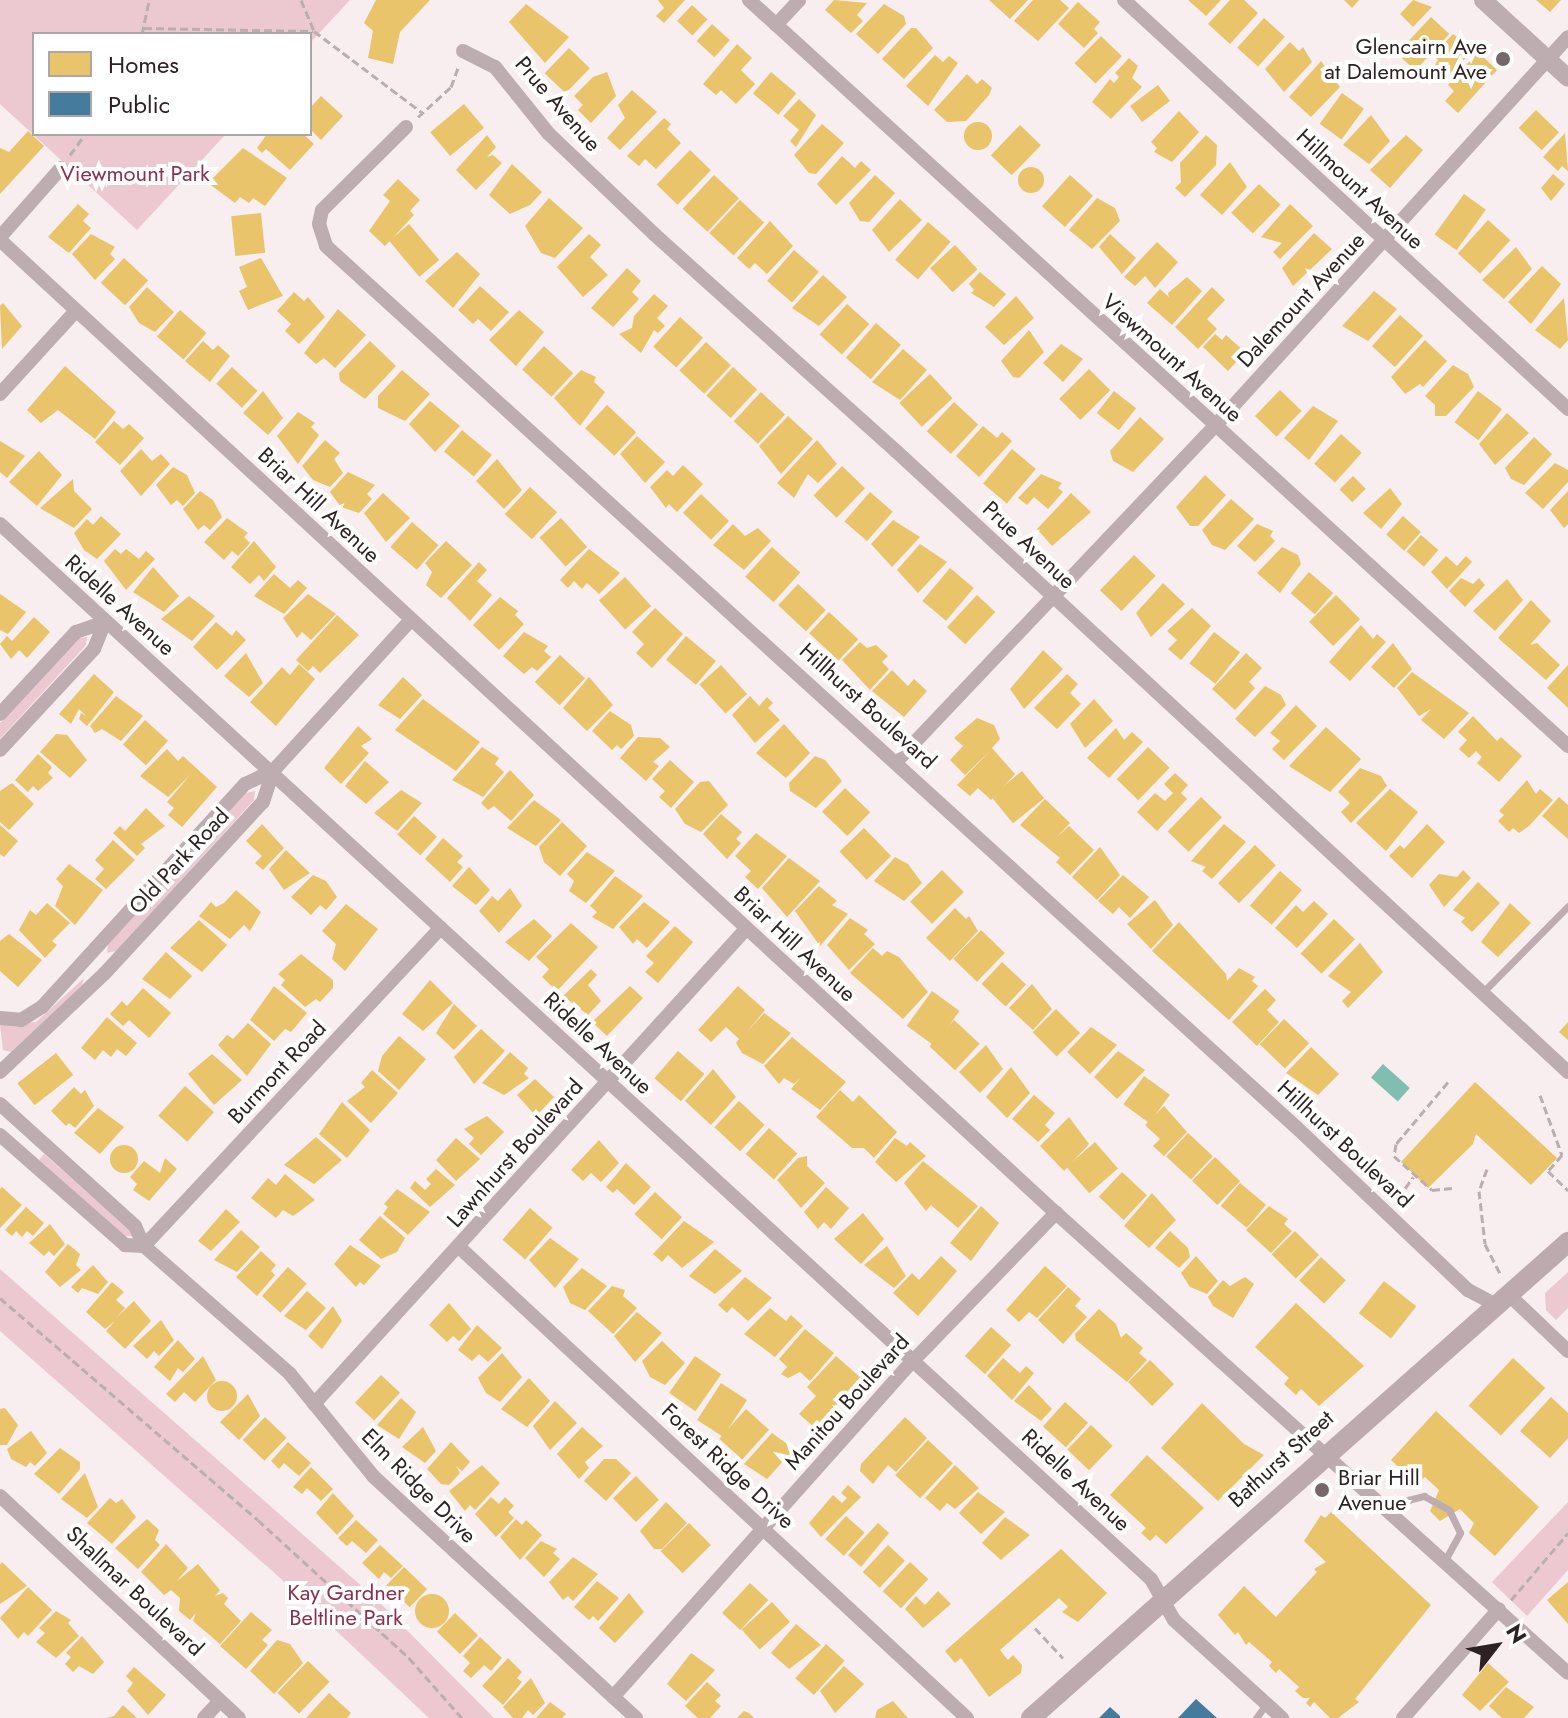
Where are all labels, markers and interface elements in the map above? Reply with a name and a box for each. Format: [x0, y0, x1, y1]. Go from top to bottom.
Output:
legend [32, 32, 312, 136]
place label: Glencairn Ave at Dalemount Ave [1324, 33, 1487, 84]
text: Homes [108, 47, 179, 82]
marker: Glencairn Ave at Dalemount Ave [1494, 50, 1512, 68]
street label: Prue Avenue [510, 51, 606, 157]
text: Public [108, 87, 170, 122]
street label: Hillmount Avenue [1291, 123, 1429, 255]
park label: Viewmount Park [60, 161, 210, 187]
street label: Dalemount Avenue [1232, 227, 1370, 373]
street label: Viewmount Avenue [1097, 288, 1247, 428]
street label: Briar Hill Avenue [253, 442, 385, 568]
street label: Prue Avenue [977, 495, 1081, 595]
street label: Ridelle Avenue [60, 549, 180, 661]
street label: Hillhurst Boulevard [794, 638, 942, 774]
street label: Old Park Road [123, 803, 235, 919]
street label: Briar Hill Avenue [729, 881, 861, 1007]
street label: Ridelle Avenue [538, 986, 658, 1100]
street label: Burmont Road [223, 1015, 331, 1129]
street label: Lawnhurst Boulevard [441, 1073, 589, 1233]
street label: Hillhurst Boulevard [1272, 1075, 1418, 1213]
street label: Manitou Boulevard [779, 1329, 915, 1475]
street label: Forest Ridge Drive [656, 1398, 800, 1534]
street label: Bathurst Street [1223, 1405, 1339, 1513]
street label: Elm Ridge Drive [356, 1423, 482, 1549]
street label: Ridelle Avenue [1016, 1423, 1136, 1537]
place label: Briar Hill Avenue [1338, 1464, 1420, 1516]
marker: Briar Hill Avenue [1313, 1481, 1331, 1499]
street label: Shallmar Boulevard [61, 1520, 209, 1662]
park label: Kay Gardner Beltline Park [287, 1579, 405, 1630]
north arrow [1456, 1606, 1536, 1686]
text: N [1498, 1618, 1535, 1649]

